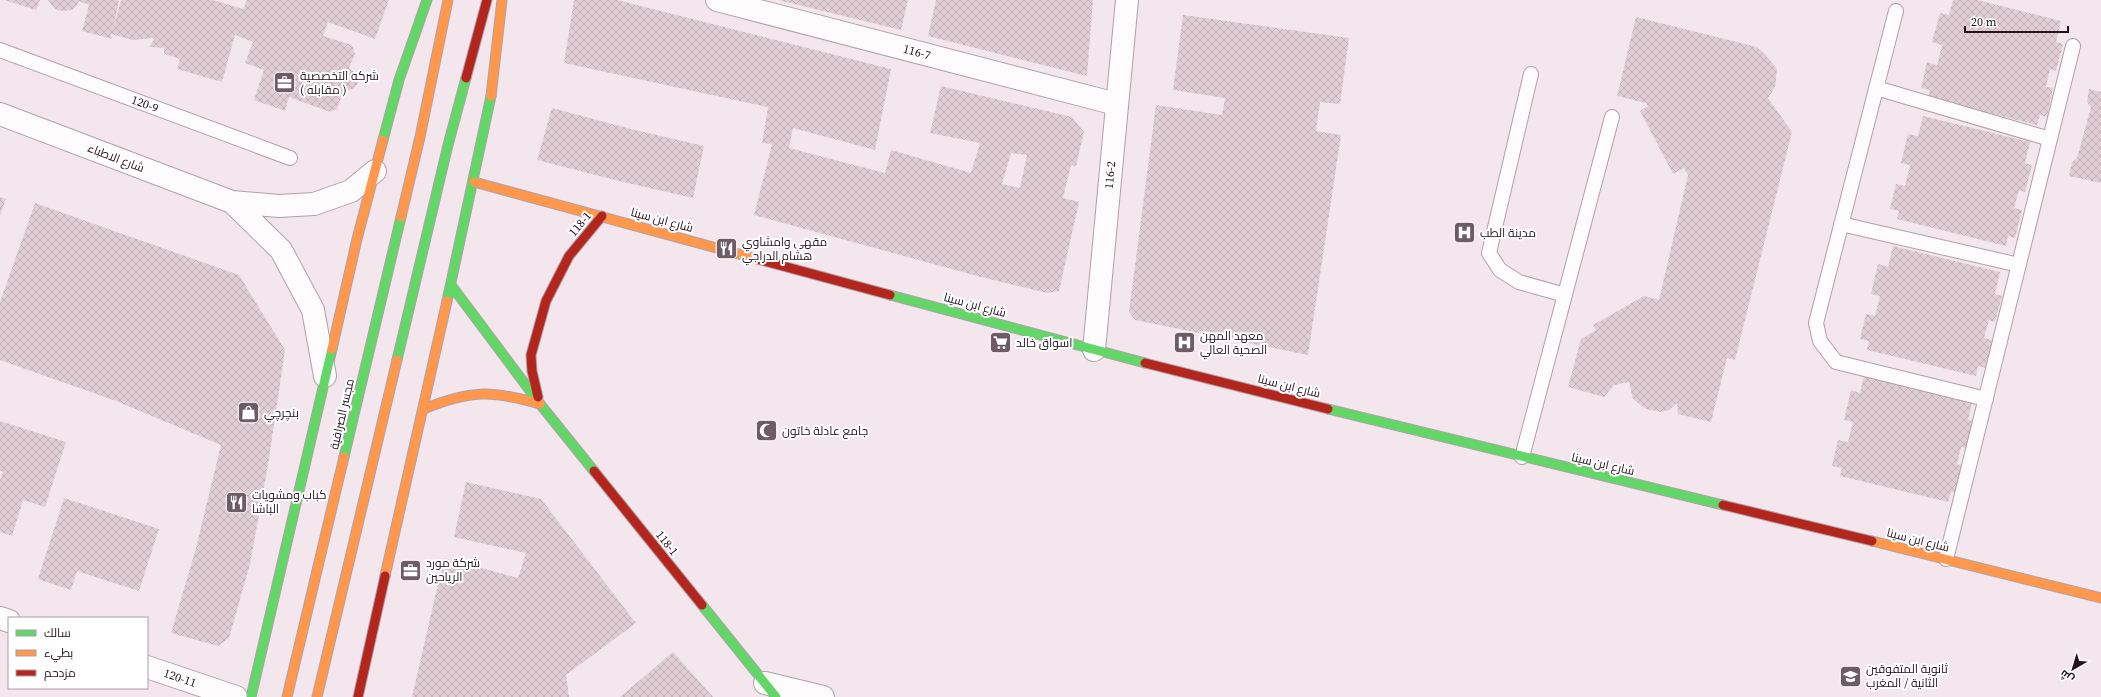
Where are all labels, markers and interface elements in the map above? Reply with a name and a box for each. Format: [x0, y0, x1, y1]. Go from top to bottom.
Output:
scale bar [1965, 8, 2068, 34]
text: 20 m [1971, 14, 1997, 30]
street label: 116-7 [902, 41, 932, 63]
place label: شركه التخصصية ( مقابله ) [300, 68, 379, 98]
office icon: شركه التخصصية ( مقابله ) [272, 70, 298, 96]
street label: 120-9 [129, 92, 161, 116]
street label: شارع الاطباء [85, 140, 147, 176]
street label: 116-2 [1101, 160, 1119, 190]
street label: شارع ابن سينا [629, 204, 695, 236]
street label: 118-1 [565, 208, 595, 240]
hospital icon: مدينة الطب [1451, 220, 1477, 246]
place label: مدينة الطب [1480, 225, 1536, 241]
place label: مقهى وامشاوي هشام الدراجي [742, 234, 827, 266]
restaurant icon: مقهى وامشاوي هشام الدراجي [713, 236, 739, 262]
street label: شارع ابن سينا [942, 289, 1008, 321]
place label: معهد المهن الصحية العالي [1200, 328, 1267, 360]
supermarket icon: اسواق خالد [988, 330, 1014, 356]
hospital icon: معهد المهن الصحية العالي [1171, 330, 1197, 356]
place label: اسواق خالد [1016, 335, 1072, 351]
street label: شارع ابن سينا [1256, 370, 1322, 402]
street label: مجسر الصرافية [326, 377, 358, 451]
shop icon: بنچرچي [235, 400, 261, 426]
place label: بنچرچي [264, 405, 299, 423]
mosque icon: جامع عادلة خاتون [754, 418, 780, 444]
place label: جامع عادلة خاتون [782, 423, 868, 439]
street label: شارع ابن سينا [1570, 449, 1636, 479]
place label: كباب ومشويات الباشا [252, 487, 327, 517]
restaurant icon: كباب ومشويات الباشا [224, 489, 250, 515]
street label: شارع ابن سينا [1885, 524, 1951, 556]
street label: 118-1 [652, 527, 682, 559]
place label: شركة مورد الرياحين [426, 555, 480, 585]
office icon: شركة مورد الرياحين [398, 557, 424, 583]
legend [8, 617, 148, 689]
text: سالك [44, 625, 71, 641]
text: بطيء [44, 645, 73, 663]
north arrow [2053, 649, 2093, 689]
place label: ثانوية المتفوقين الثانية / المغرب [1866, 661, 1949, 691]
school or university icon: ثانوية المتفوقين الثانية / المغرب [1838, 663, 1864, 689]
text: مزدحم [44, 665, 76, 681]
street label: 120-11 [161, 665, 199, 691]
text: ش [2057, 666, 2077, 687]

